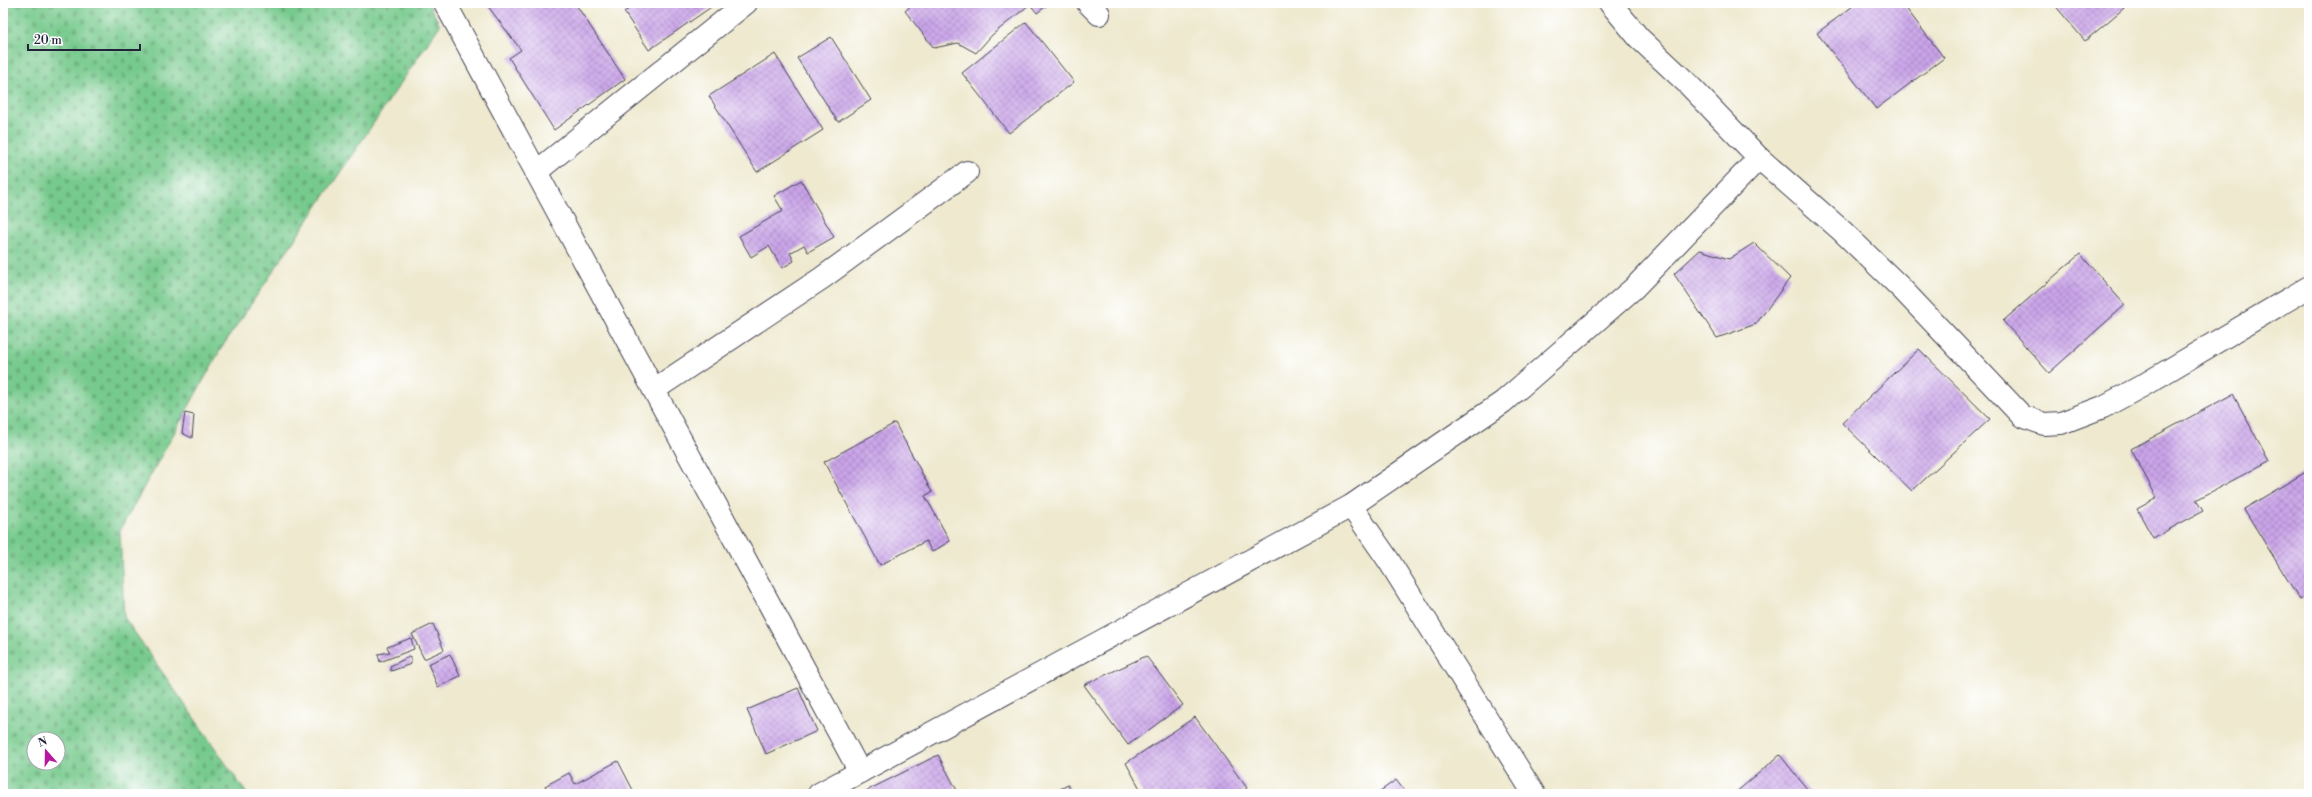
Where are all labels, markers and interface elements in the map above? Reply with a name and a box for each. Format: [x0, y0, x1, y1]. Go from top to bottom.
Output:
scale bar [28, 26, 140, 52]
text: 20 m [34, 33, 62, 48]
north arrow [26, 731, 66, 771]
text: N [36, 734, 50, 751]

